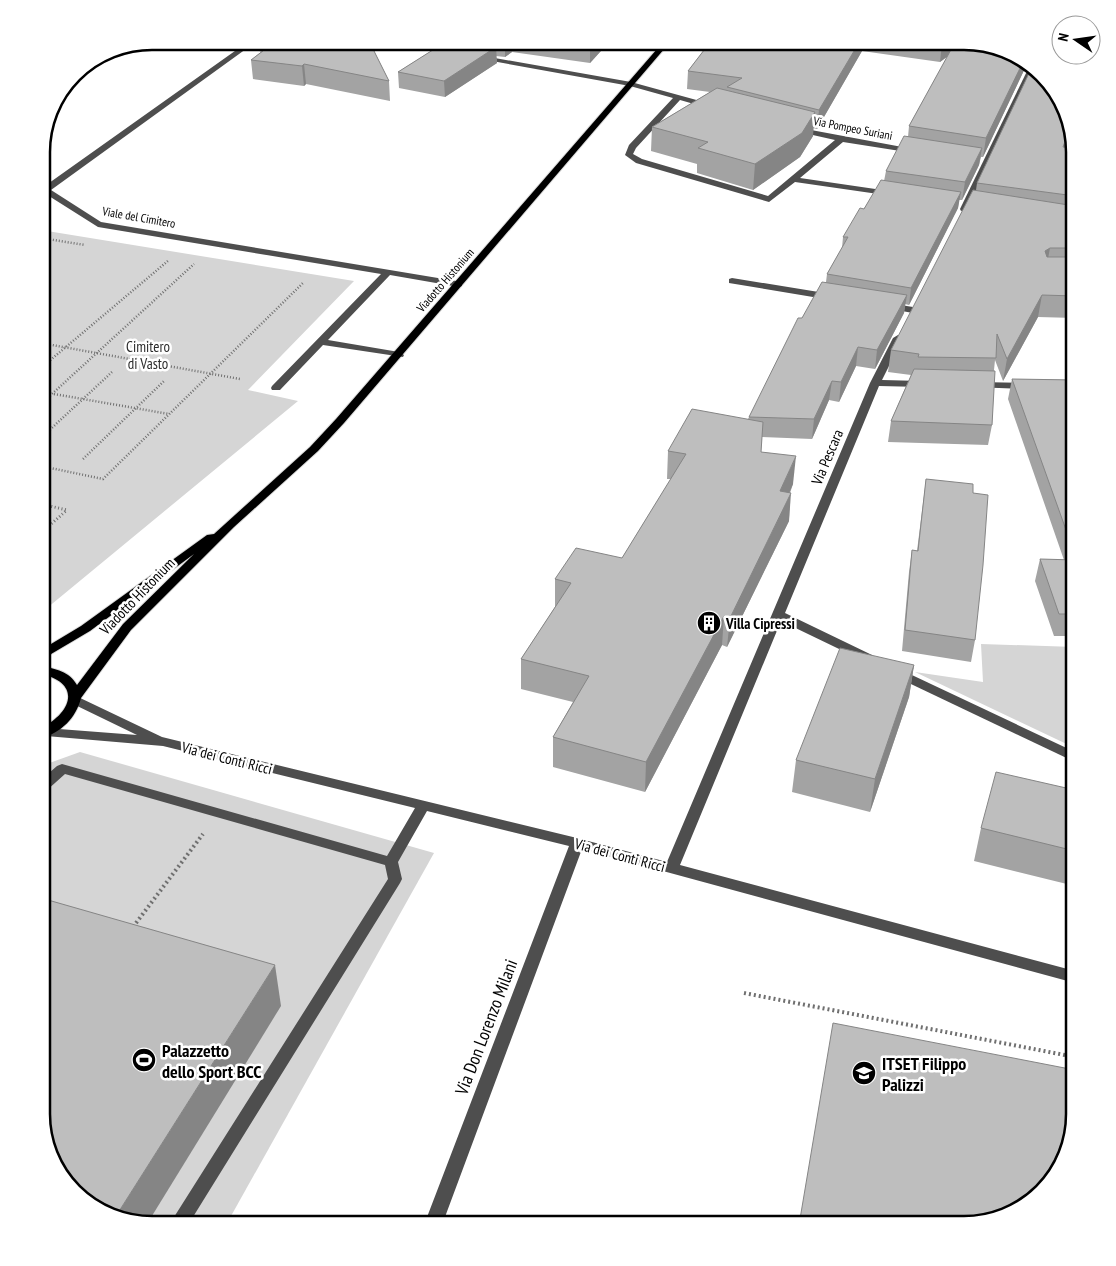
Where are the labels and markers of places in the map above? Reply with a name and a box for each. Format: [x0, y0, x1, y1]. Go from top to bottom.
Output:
building icon: Villa Cipressi [696, 610, 722, 636]
place label: Villa Cipressi [725, 614, 795, 633]
place label: Palazzetto dello Sport BCC [162, 1039, 262, 1083]
sports icon: Palazzetto dello Sport BCC [131, 1047, 157, 1073]
place label: ITSET Filippo Palizzi [882, 1052, 966, 1096]
school or university icon: ITSET Filippo Palizzi [851, 1060, 877, 1086]

